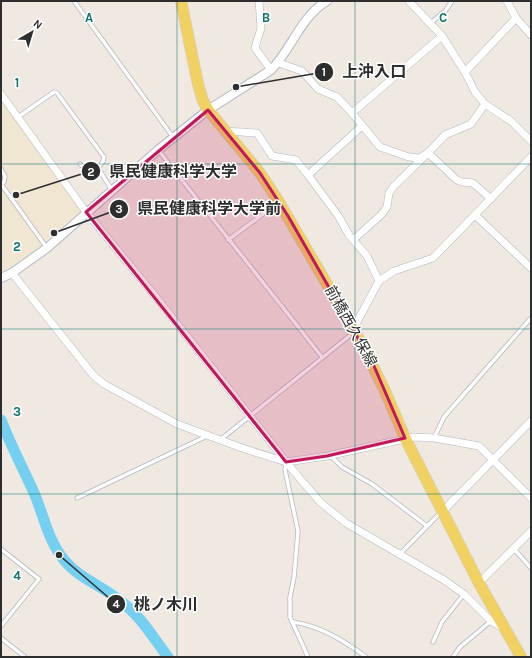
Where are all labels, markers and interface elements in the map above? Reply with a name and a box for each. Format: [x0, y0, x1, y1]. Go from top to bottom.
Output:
text: A [85, 10, 93, 25]
text: B [262, 10, 270, 25]
text: C [439, 10, 447, 25]
north arrow [12, 12, 52, 52]
text: N [31, 17, 45, 32]
callout: 上沖入口 [314, 58, 414, 86]
text: 上沖入口 [342, 62, 406, 81]
text: 1 [322, 65, 326, 79]
text: 1 [15, 75, 19, 90]
callout: 県民健康科学大学 [81, 157, 245, 185]
text: 県民健康科学大学 [109, 162, 237, 181]
text: 2 [87, 165, 95, 179]
callout: 県民健康科学大学前 [109, 195, 289, 223]
text: 県民健康科学大学前 [137, 199, 281, 218]
text: 3 [115, 202, 123, 216]
text: 2 [13, 239, 21, 254]
street label: 前橋西久保線 [321, 282, 381, 370]
text: 3 [13, 404, 21, 419]
text: 4 [13, 568, 21, 583]
callout: 桃ノ木川 [106, 590, 206, 618]
text: 桃ノ木川 [134, 595, 198, 614]
text: 4 [112, 597, 120, 611]

